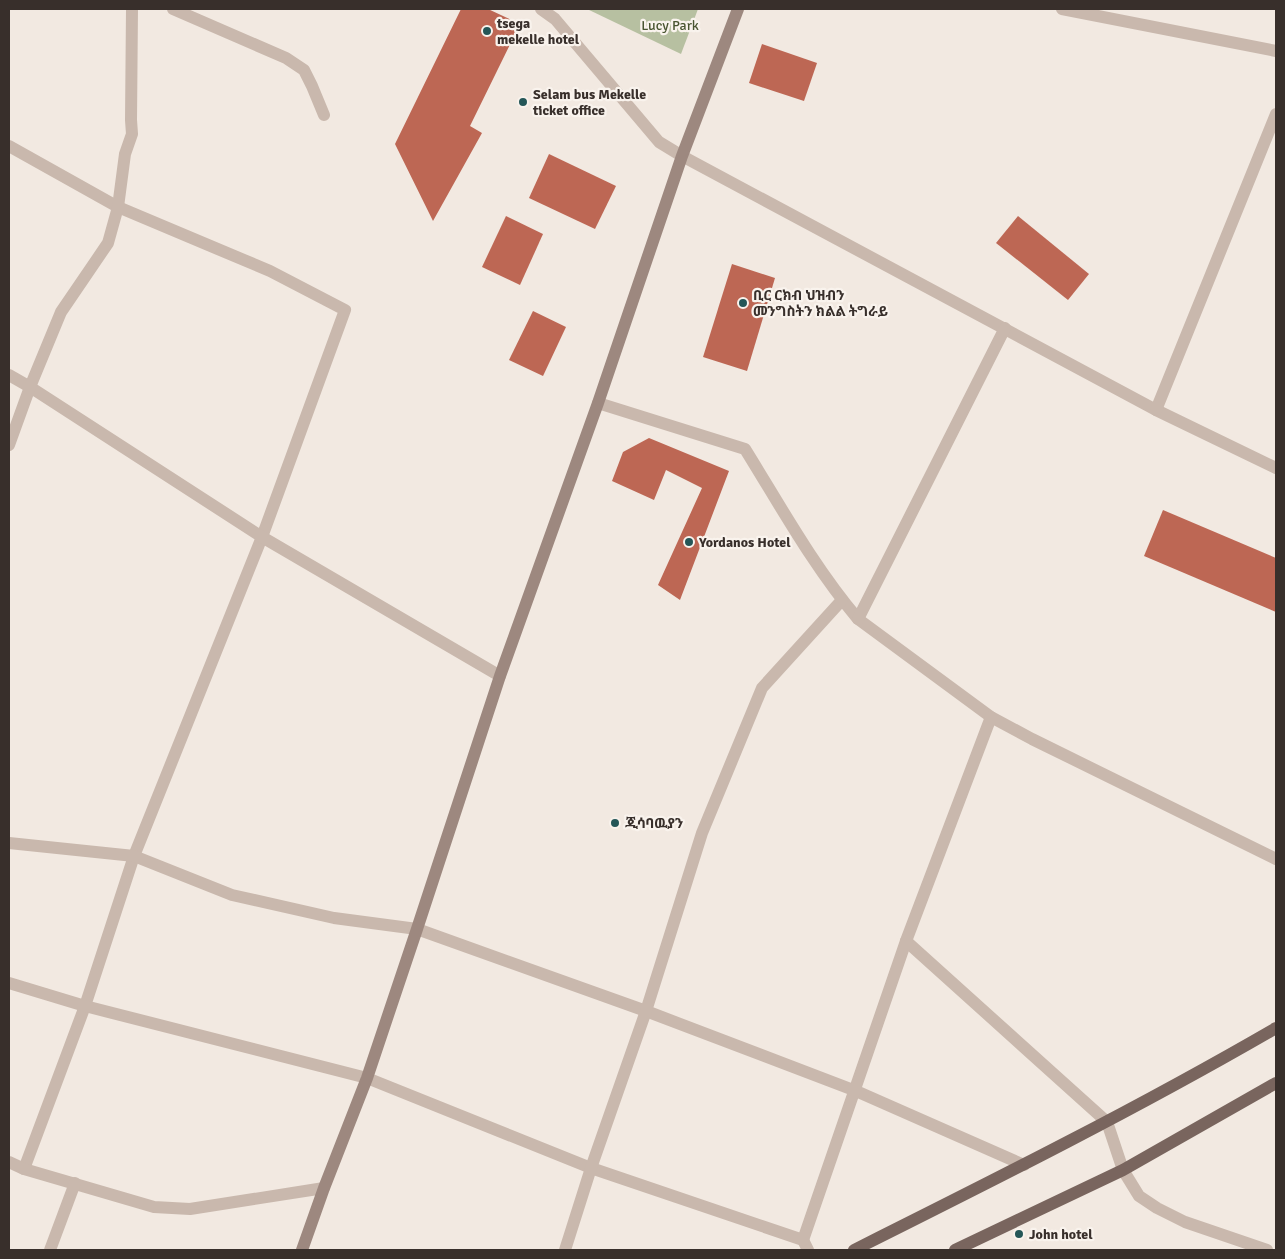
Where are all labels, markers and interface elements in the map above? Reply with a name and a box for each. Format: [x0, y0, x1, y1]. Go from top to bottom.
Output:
place label: tsega mekelle hotel [496, 15, 580, 48]
park label: Lucy Park [641, 17, 699, 34]
marker: tsega mekelle hotel [481, 25, 493, 37]
place label: Selam bus Mekelle ticket office [532, 86, 646, 119]
marker: Selam bus Mekelle ticket office [517, 96, 529, 108]
place label: ቢር ርክብ ህዝብን መንግስትን ክልል ትግራይ [753, 287, 888, 320]
marker: ቢር ርክብ ህዝብን መንግስትን ክልል ትግራይ [737, 297, 749, 309]
place label: Yordanos Hotel [698, 534, 791, 551]
marker: Yordanos Hotel [683, 536, 695, 548]
place label: ጂሳባዉያን [625, 815, 683, 832]
marker: ጂሳባዉያን [609, 817, 621, 829]
place label: John hotel [1029, 1226, 1093, 1243]
marker: John hotel [1013, 1228, 1025, 1240]

